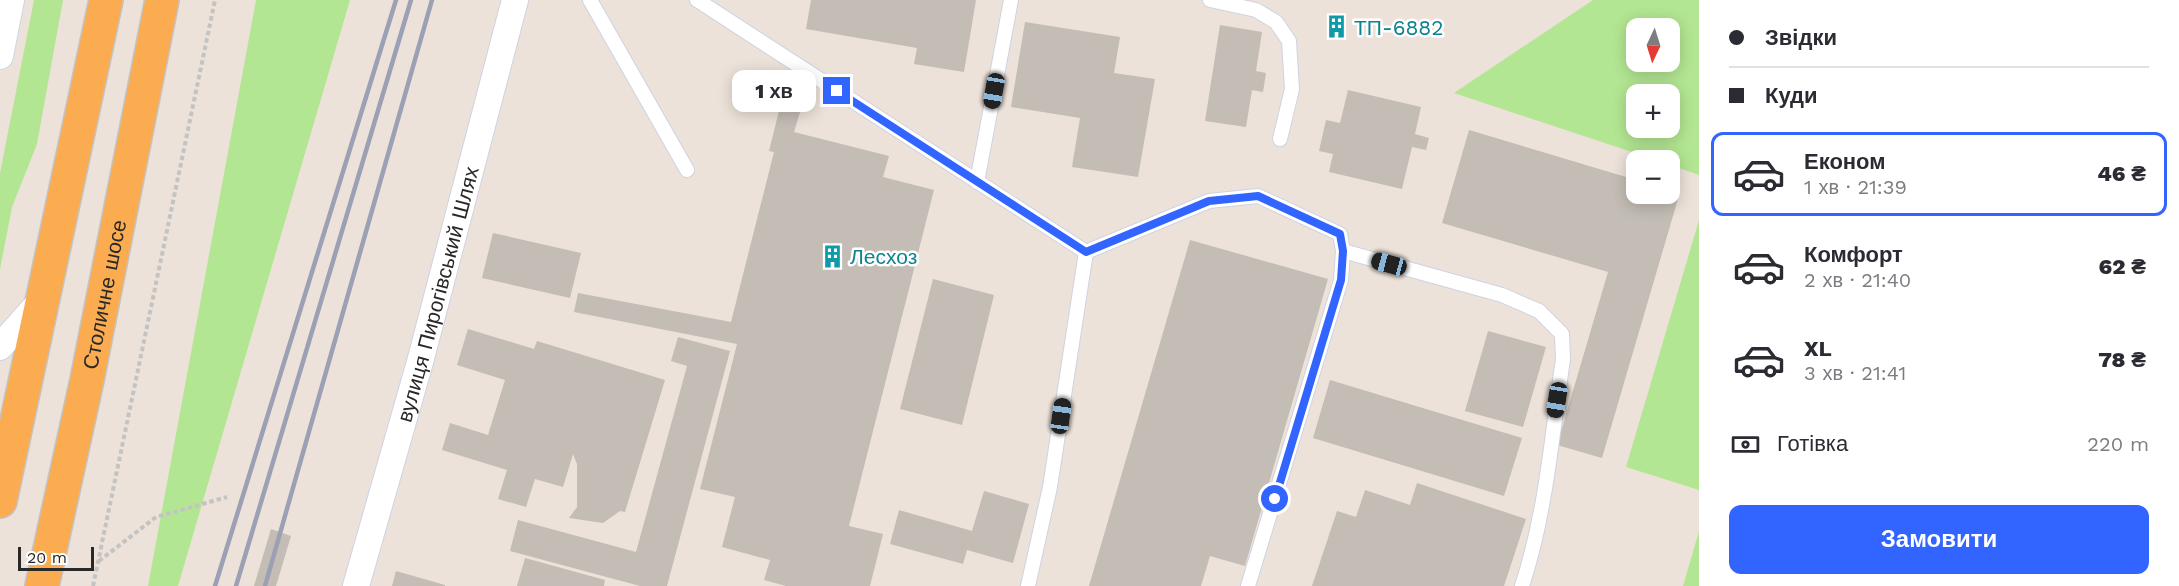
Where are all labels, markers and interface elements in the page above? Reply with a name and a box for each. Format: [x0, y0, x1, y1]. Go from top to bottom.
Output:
building icon: ТП-6882 [1323, 14, 1349, 40]
place label: ТП-6882 [1354, 15, 1444, 40]
north arrow [1626, 18, 1680, 72]
map controls [1626, 18, 1680, 204]
text: Звідки [1765, 25, 1837, 50]
callout: 1 хв [732, 70, 816, 112]
car [982, 72, 1006, 110]
route end [823, 77, 850, 104]
text: 1 хв [755, 79, 793, 103]
text: Куди [1765, 83, 1818, 108]
button: + [1626, 84, 1680, 138]
icon: car [1732, 147, 1786, 201]
text: Економ [1804, 149, 1886, 174]
button: − [1626, 150, 1680, 204]
text: 46 ₴ [2097, 161, 2146, 186]
street label: вулиця Пирогівський Шлях [391, 163, 483, 425]
text: 1 хв · 21:39 [1804, 175, 1907, 199]
street label: Столичне шосе [77, 218, 131, 371]
icon: car [1732, 240, 1786, 294]
text: Комфорт [1804, 242, 1903, 267]
building icon: Лесхоз [819, 243, 845, 269]
place label: Лесхоз [850, 244, 917, 269]
car [1369, 251, 1409, 277]
text: 62 ₴ [2099, 254, 2146, 279]
text: 2 хв · 21:40 [1804, 268, 1911, 292]
icon: car [1732, 333, 1786, 387]
text: XL [1804, 336, 1832, 361]
text: 78 ₴ [2098, 347, 2146, 372]
text: 3 хв · 21:41 [1804, 361, 1906, 385]
car [1545, 381, 1569, 419]
car [1050, 397, 1072, 435]
icon: cash [1729, 428, 1762, 461]
text: Готівка [1777, 431, 1848, 456]
text: 220 m [2087, 432, 2149, 456]
route start [1261, 485, 1288, 512]
button: Замовити [1729, 505, 2149, 574]
scale bar [18, 544, 94, 572]
text: 20 m [27, 548, 67, 567]

